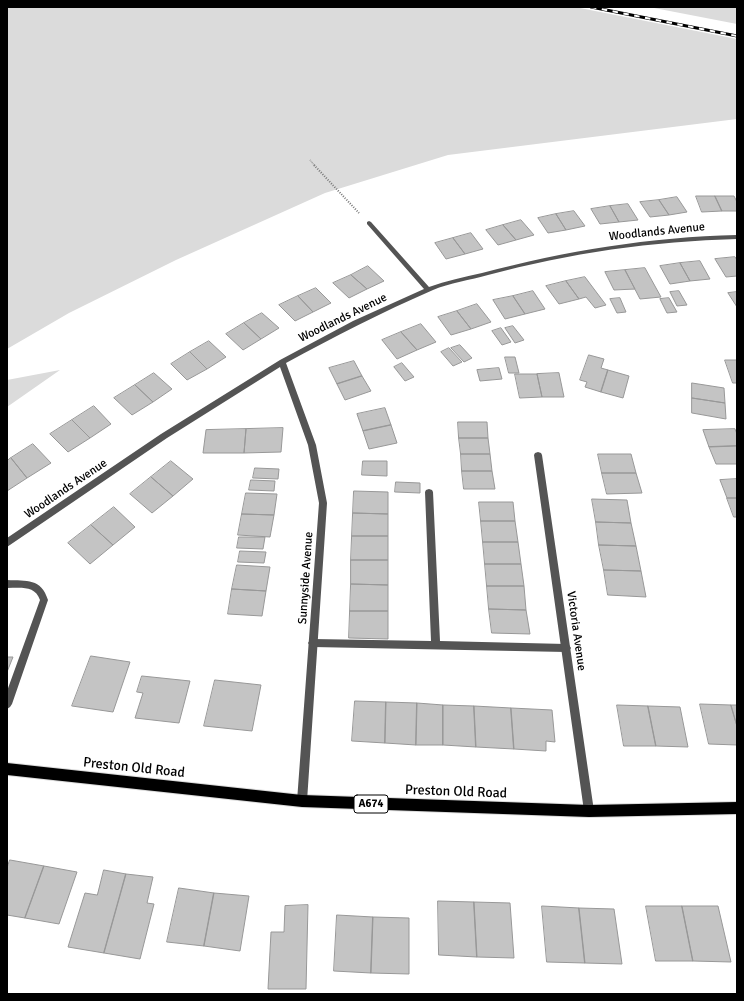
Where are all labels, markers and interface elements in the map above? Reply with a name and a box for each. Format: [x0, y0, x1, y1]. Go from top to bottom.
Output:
street label: Woodlands Avenue [608, 220, 706, 244]
street label: Woodlands Avenue [296, 290, 390, 346]
street label: Woodlands Avenue [22, 456, 110, 522]
street label: Sunnyside Avenue [296, 531, 316, 625]
street label: Victoria Avenue [563, 590, 589, 672]
street label: Preston Old Road [82, 754, 186, 782]
street label: Preston Old Road [405, 782, 507, 802]
road number: A674 [354, 795, 388, 813]

